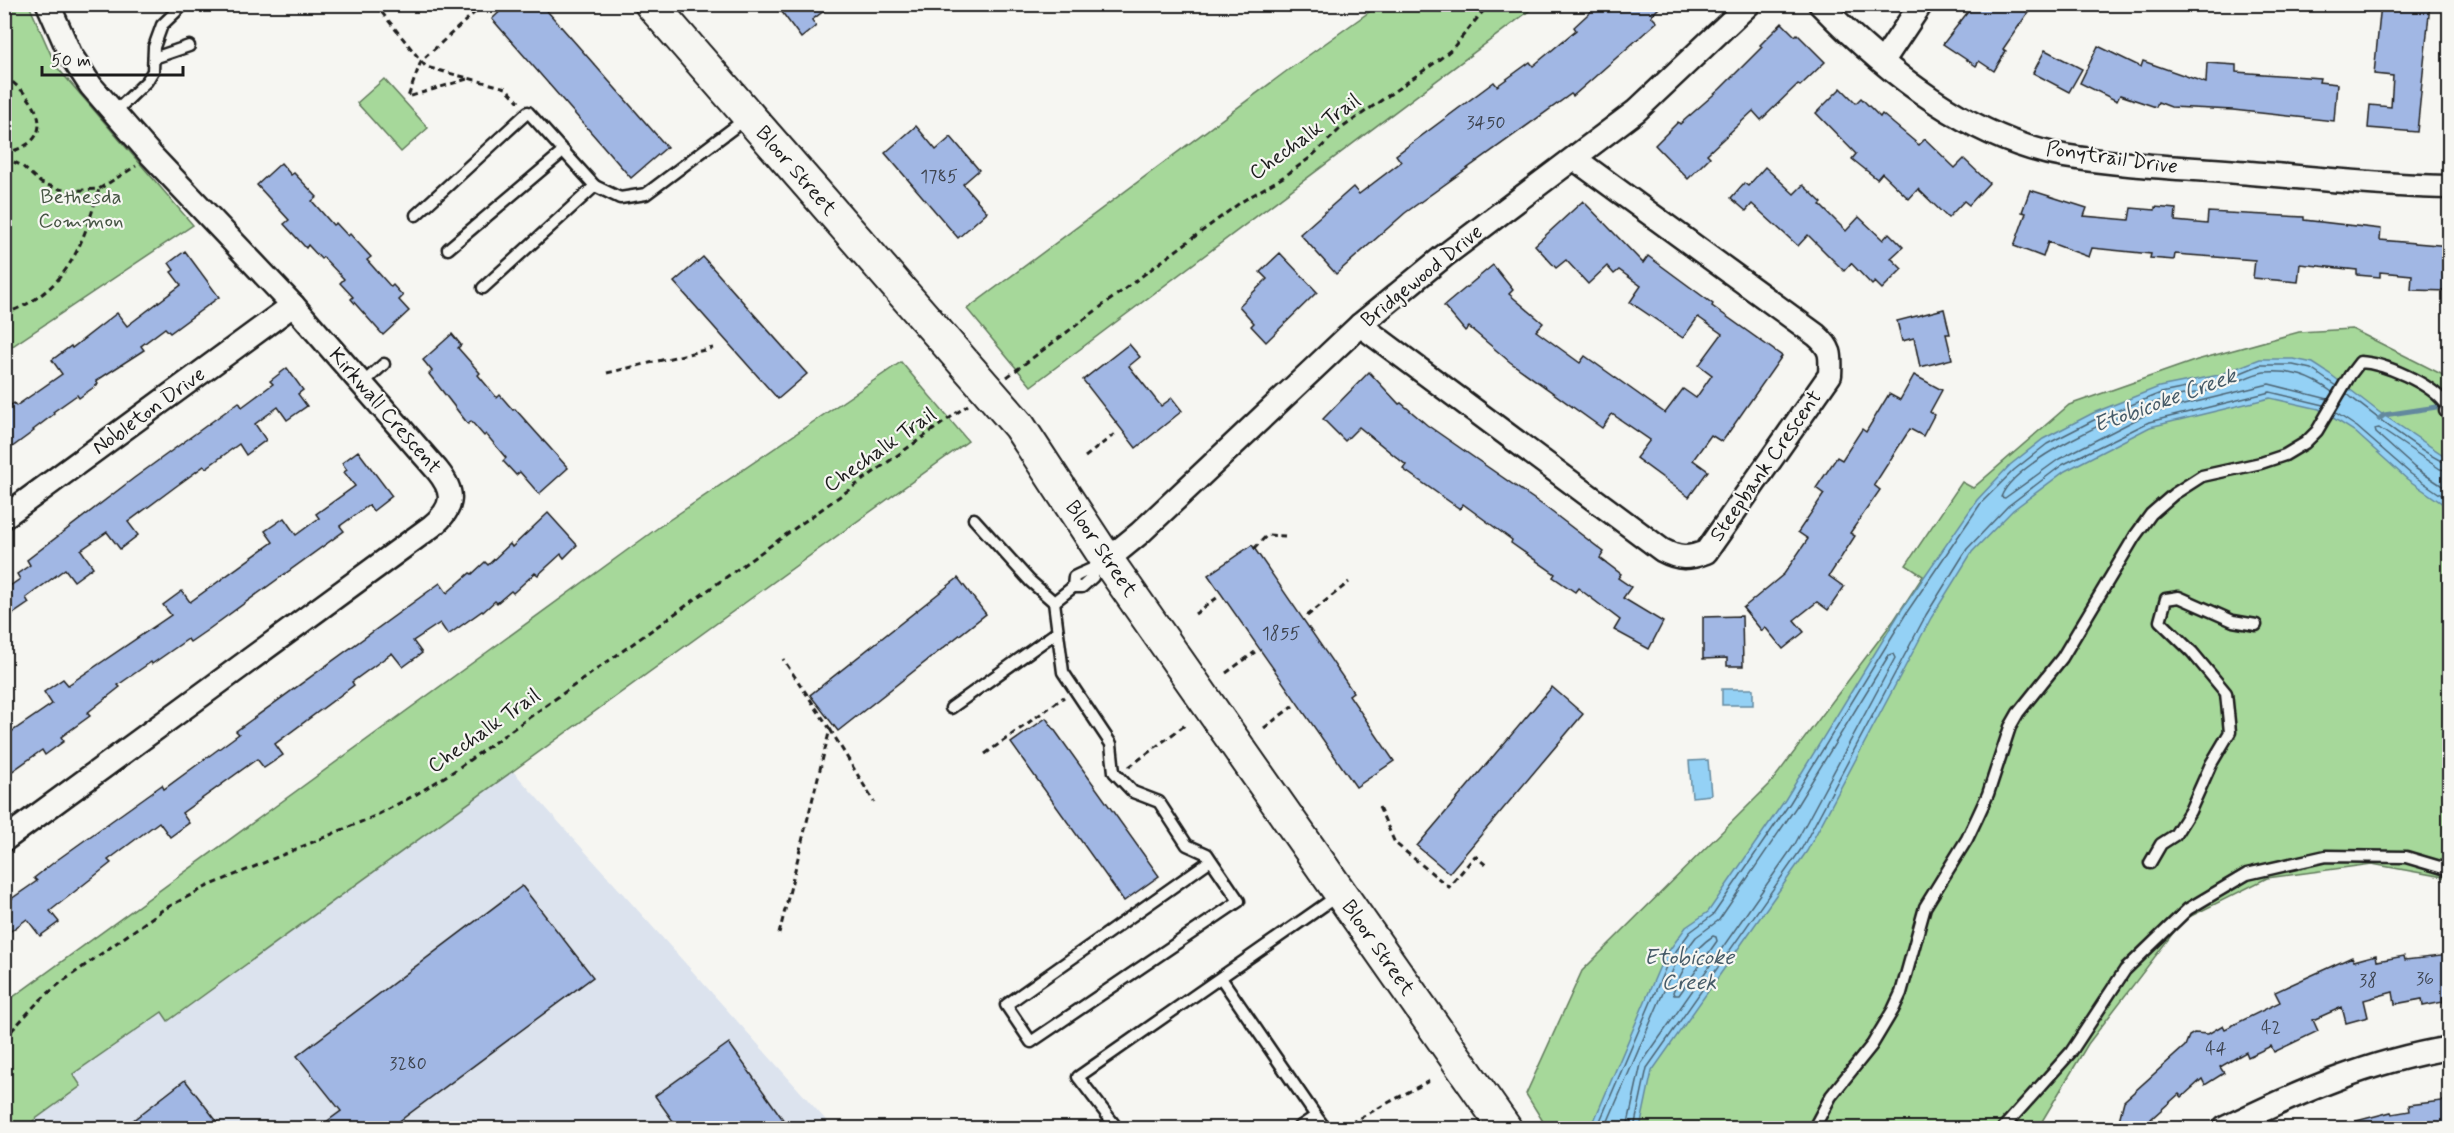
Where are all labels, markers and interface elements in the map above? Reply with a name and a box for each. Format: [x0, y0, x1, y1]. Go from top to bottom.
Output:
scale bar [42, 39, 183, 77]
text: 50 m [51, 49, 91, 73]
street label: Chechalk Trail [1244, 87, 1366, 187]
house number: 3450 [1466, 111, 1506, 135]
street label: Bloor Street [749, 120, 843, 223]
street label: Ponytrail Drive [2044, 135, 2180, 181]
house number: 1785 [920, 165, 958, 189]
park label: Bethesda Common [38, 183, 124, 235]
street label: Bridgewood Drive [1355, 218, 1489, 334]
street label: Kirkwall Crescent [322, 342, 448, 480]
street label: Nobleton Drive [87, 360, 211, 462]
water label: Etobicoke Creek [2090, 362, 2242, 440]
street label: Steepbank Crescent [1703, 385, 1829, 547]
street label: Chechalk Trail [818, 401, 942, 499]
street label: Bloor Street [1058, 495, 1144, 603]
house number: 1855 [1262, 622, 1301, 646]
street label: Chechalk Trail [422, 682, 546, 780]
street label: Bloor Street [1335, 895, 1422, 1002]
water label: Etobicoke Creek [1644, 944, 1735, 997]
house number: 36 [2416, 967, 2434, 991]
house number: 38 [2359, 969, 2377, 993]
house number: 42 [2261, 1016, 2281, 1040]
house number: 44 [2205, 1037, 2227, 1061]
house number: 3280 [389, 1052, 427, 1076]

